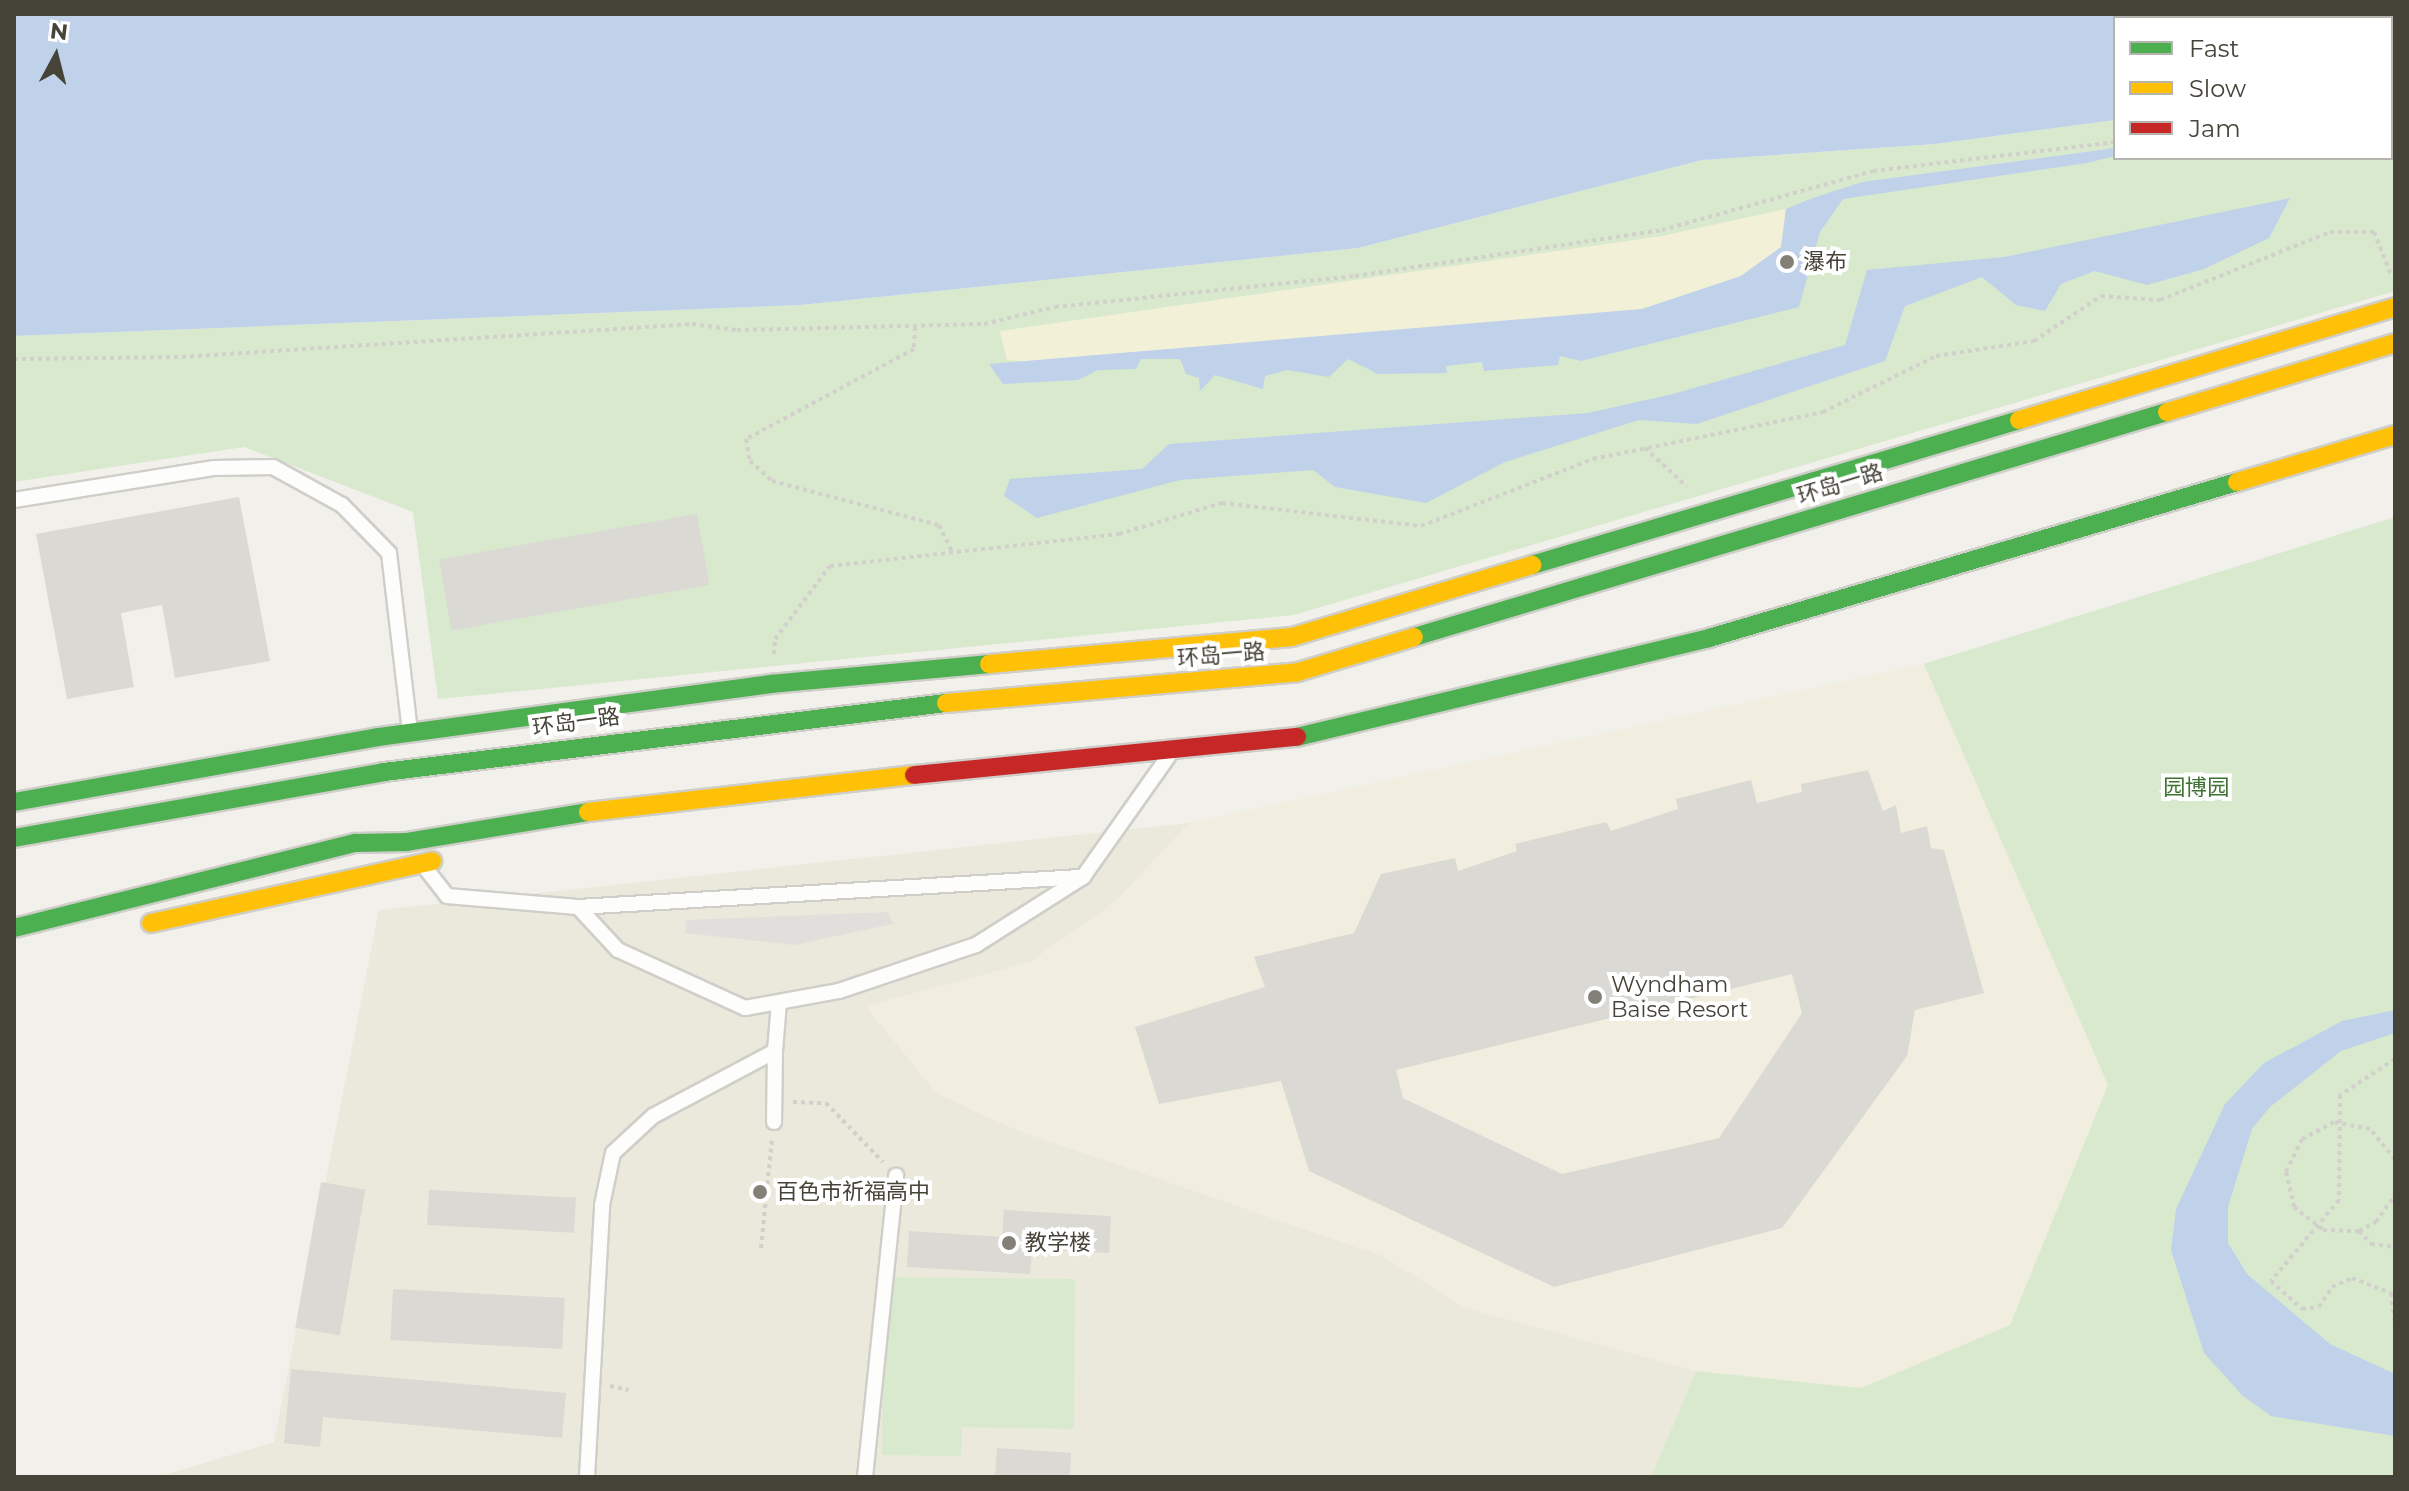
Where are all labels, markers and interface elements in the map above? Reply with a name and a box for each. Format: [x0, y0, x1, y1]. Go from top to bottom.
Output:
north arrow [16, 16, 96, 96]
legend [2113, 16, 2393, 160]
text: N [49, 17, 69, 46]
text: Fast [2189, 34, 2239, 63]
text: Slow [2189, 74, 2246, 103]
text: Jam [2189, 114, 2241, 143]
place label: 瀑布 [1803, 249, 1847, 275]
marker: 瀑布 [1778, 253, 1796, 271]
street label: 环岛一路 [1794, 459, 1886, 509]
street label: 环岛一路 [1176, 638, 1266, 672]
street label: 环岛一路 [531, 703, 621, 741]
park label: 园博园 [2163, 775, 2229, 801]
place label: Wyndham Baise Resort [1611, 971, 1748, 1022]
marker: Wyndham Baise Resort [1586, 988, 1604, 1006]
place label: 百色市祈福高中 [776, 1179, 930, 1205]
marker: 百色市祈福高中 [751, 1183, 769, 1201]
place label: 教学楼 [1025, 1230, 1091, 1256]
marker: 教学楼 [1000, 1234, 1018, 1252]

